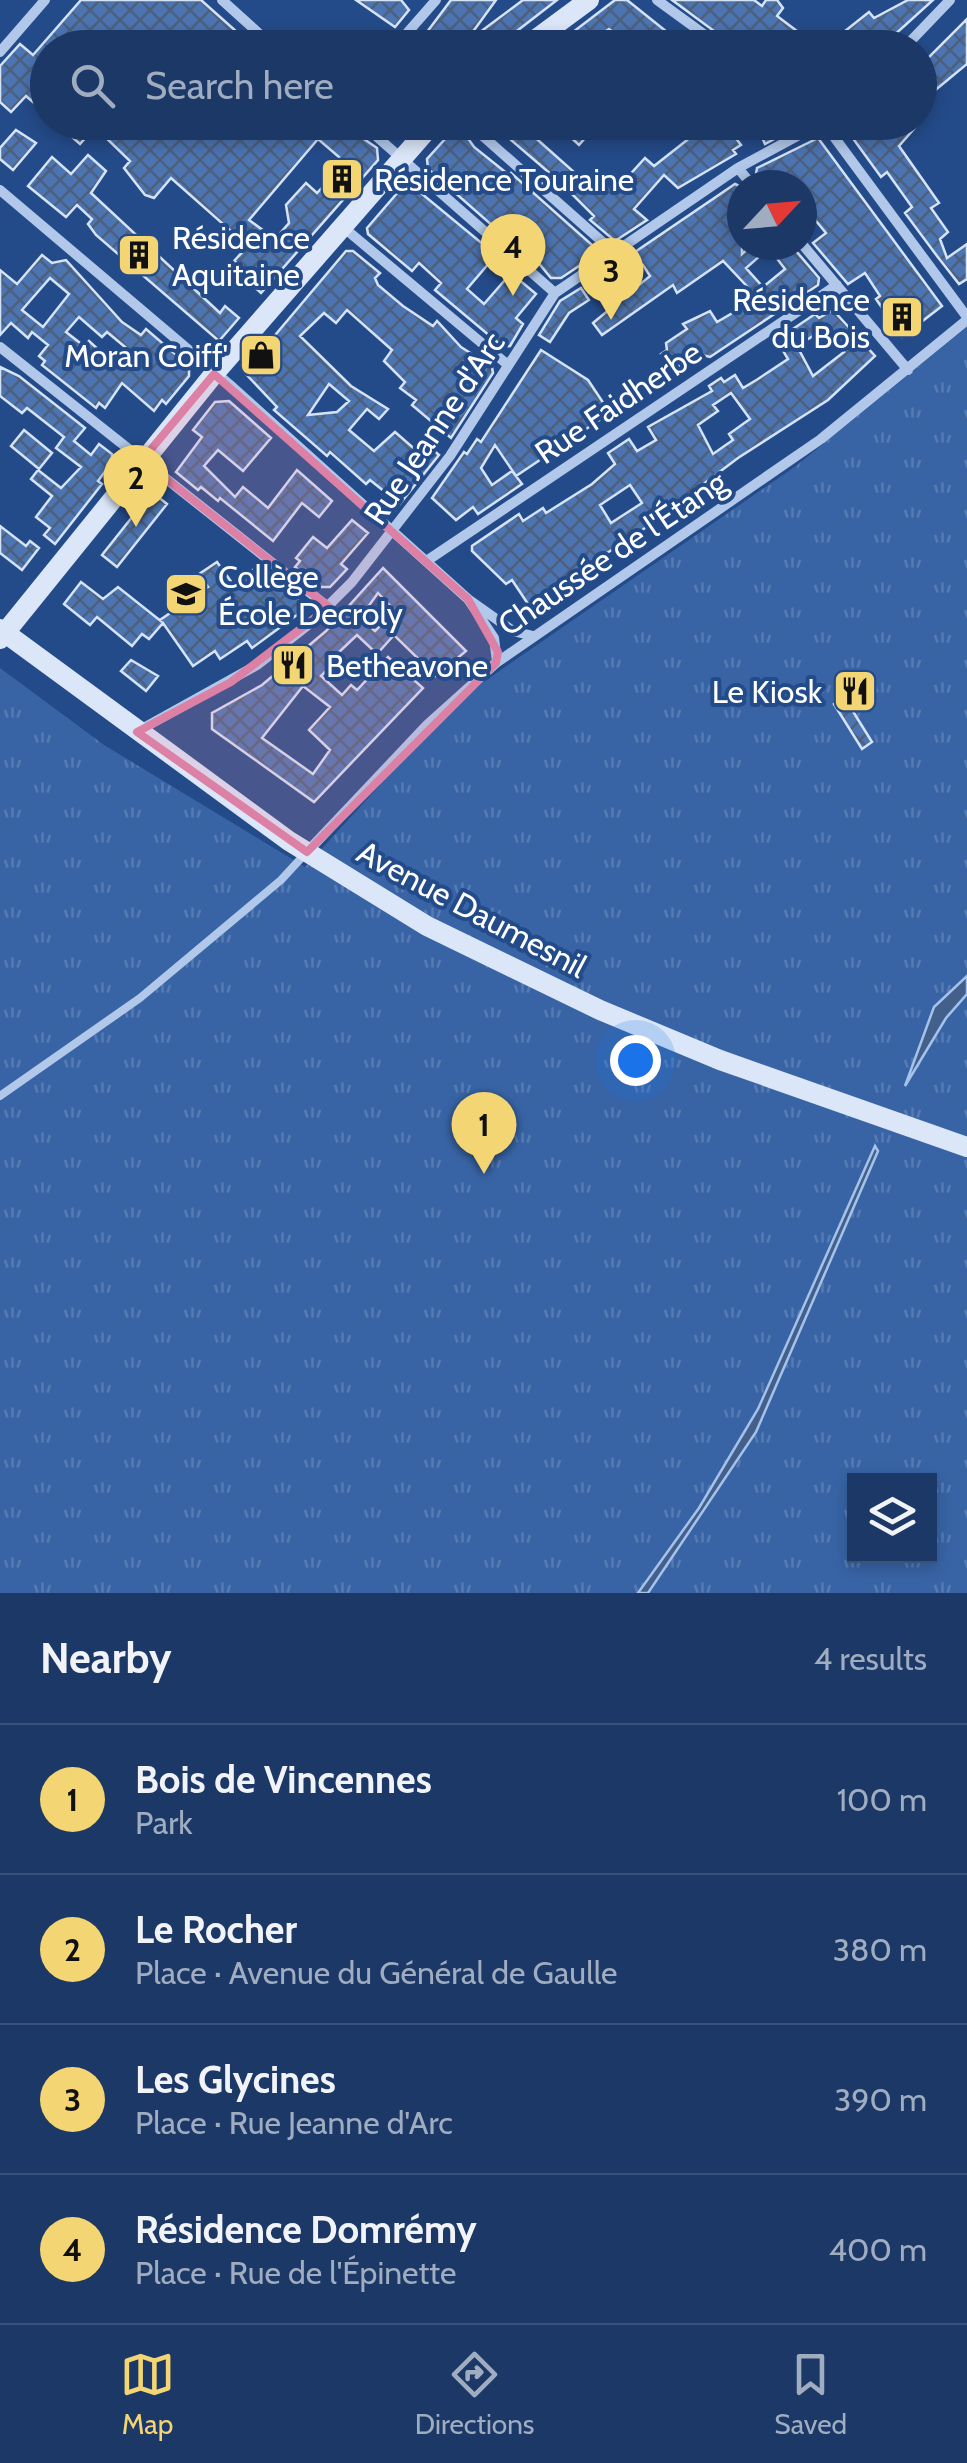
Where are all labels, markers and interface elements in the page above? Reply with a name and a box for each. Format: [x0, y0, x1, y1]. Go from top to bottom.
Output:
search box [30, 30, 937, 140]
icon: search [65, 58, 120, 113]
text: Search here [145, 62, 334, 109]
building icon: Résidence Touraine [319, 156, 365, 202]
place label: Résidence Touraine [374, 160, 634, 199]
north arrow [727, 170, 817, 260]
pin: 4 [480, 214, 546, 296]
place label: Résidence Aquitaine [172, 218, 310, 294]
building icon: Résidence Aquitaine [116, 232, 162, 278]
pin: 3 [578, 238, 644, 320]
place label: Résidence du Bois [732, 280, 870, 356]
building icon: Résidence du Bois [879, 294, 925, 340]
street label: Rue Jeanne d'Arc [355, 324, 513, 532]
shop icon: Moran Coiff' [238, 332, 284, 378]
street label: Rue Faidherbe [527, 332, 709, 472]
place label: Moran Coiff' [64, 336, 228, 375]
pin: 2 [104, 444, 168, 527]
street label: Chaussée de l'Étang [490, 462, 734, 644]
place label: Collège École Decroly [218, 557, 403, 633]
school or university icon: Collège École Decroly [163, 571, 209, 617]
restaurant icon: Betheavone [270, 642, 316, 688]
place label: Betheavone [326, 646, 488, 685]
restaurant icon: Le Kiosk [832, 668, 878, 714]
place label: Le Kiosk [712, 672, 823, 711]
street label: Avenue Daumesnil [351, 832, 594, 986]
your location [610, 1035, 661, 1086]
pin: 1 [452, 1092, 516, 1174]
map controls [847, 1473, 937, 1563]
button: layers [847, 1473, 937, 1563]
text: Nearby [40, 1632, 172, 1684]
text: 4 results [814, 1639, 927, 1678]
text: Bois de Vincennes [135, 1756, 432, 1803]
text: 1 [67, 1780, 78, 1819]
text: 100 m [837, 1780, 927, 1819]
text: Park [135, 1803, 193, 1842]
text: Le Rocher [135, 1906, 297, 1953]
text: 2 [64, 1930, 81, 1969]
text: 380 m [833, 1930, 927, 1969]
text: Place · Avenue du Général de Gaulle [135, 1953, 617, 1992]
text: Les Glycines [135, 2056, 336, 2103]
text: 3 [64, 2080, 81, 2119]
text: 390 m [834, 2080, 927, 2119]
text: Place · Rue Jeanne d'Arc [135, 2103, 453, 2142]
text: Résidence Domrémy [135, 2206, 477, 2253]
text: 4 [63, 2230, 82, 2269]
text: 400 m [829, 2230, 927, 2269]
text: Place · Rue de l'Épinette [135, 2253, 456, 2292]
tab: Map [120, 2347, 175, 2441]
tab: Directions [415, 2347, 534, 2441]
tab: Saved [774, 2347, 847, 2441]

